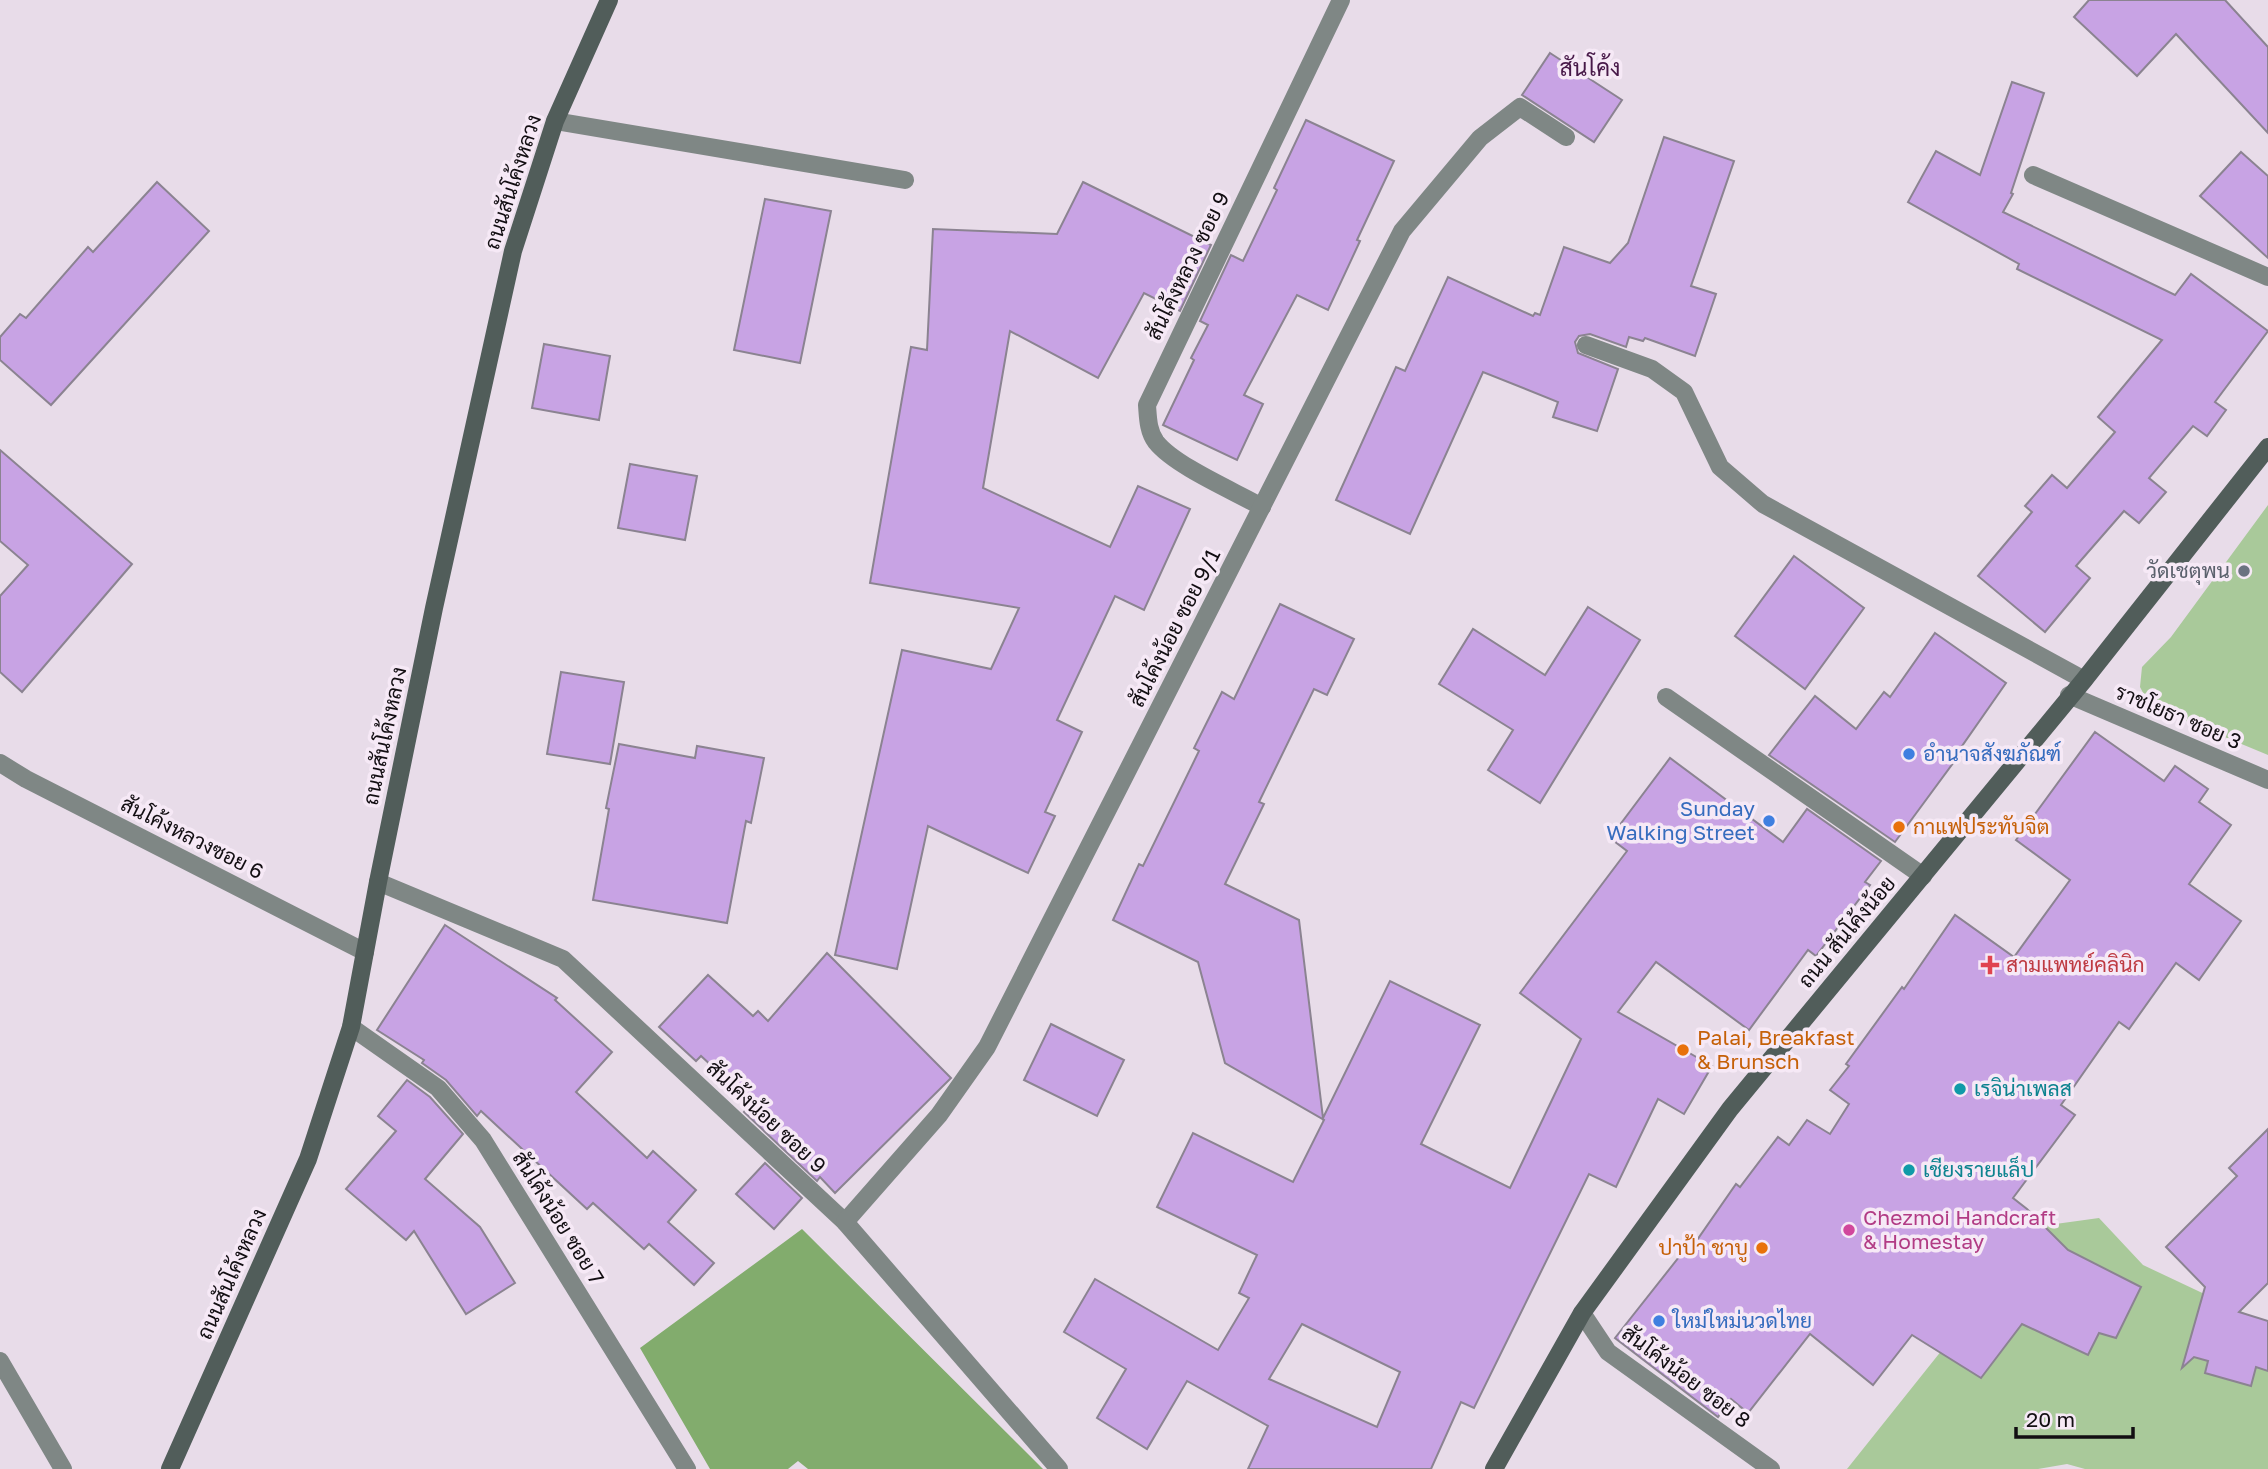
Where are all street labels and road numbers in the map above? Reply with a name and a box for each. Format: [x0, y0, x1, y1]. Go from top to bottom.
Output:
street label: ถนนสันโค้งหลวง [478, 111, 546, 253]
street label: สันโค้งหลวง ซอย 9 [1140, 187, 1234, 344]
street label: สันโค้งน้อย ซอย 9/1 [1123, 544, 1225, 711]
street label: ถนนสันโค้งหลวง [357, 664, 411, 807]
street label: ราชโยธา ซอย 3 [2111, 678, 2245, 754]
street label: สันโค้งหลวงซอย 6 [117, 790, 268, 884]
street label: ถนน สันโค้งน้อย [1792, 870, 1900, 992]
street label: สันโค้งน้อย ซอย 9 [702, 1054, 832, 1178]
street label: สันโค้งน้อย ซอย 7 [507, 1146, 610, 1289]
street label: ถนนสันโค้งหลวง [191, 1204, 272, 1343]
street label: สันโค้งน้อย ซอย 8 [1617, 1319, 1756, 1433]

